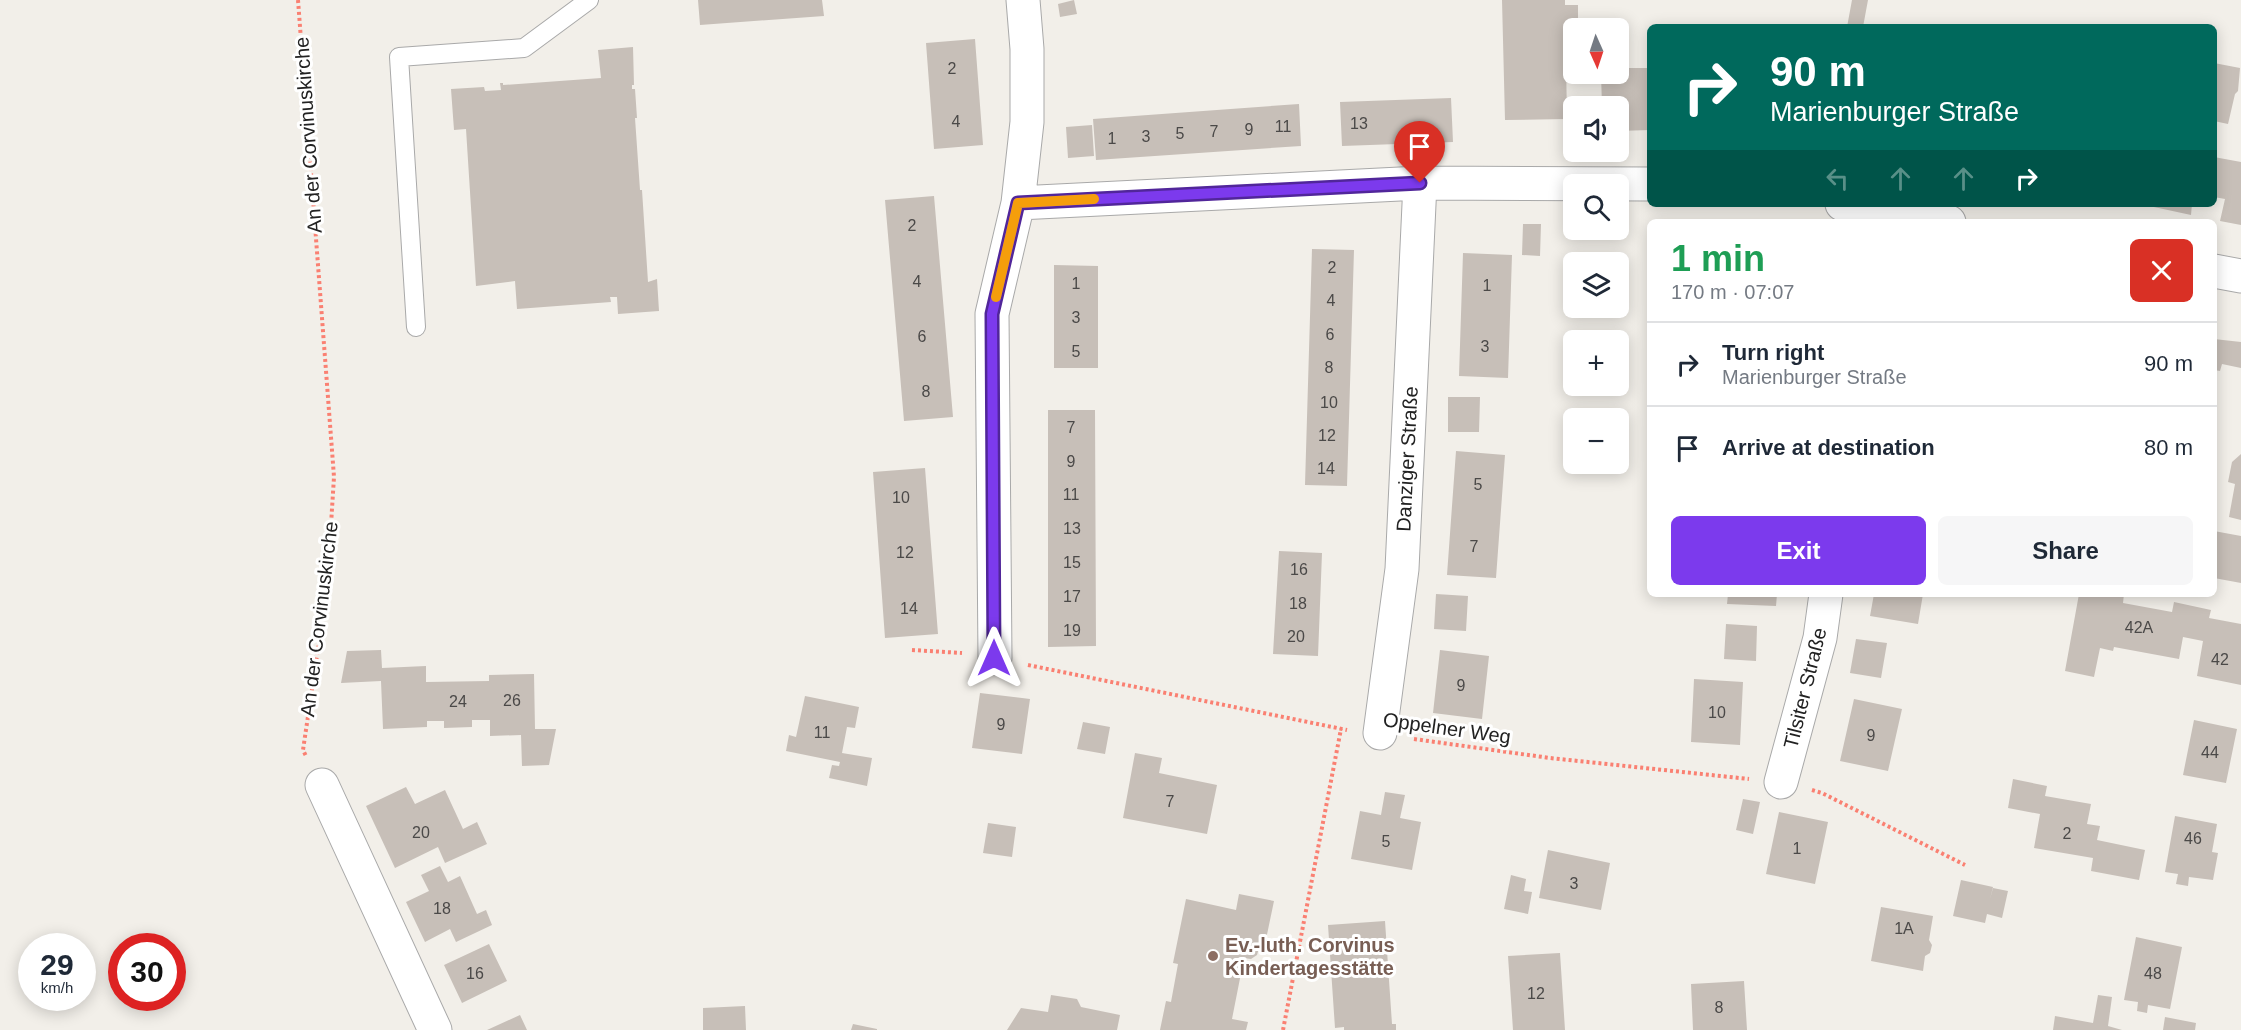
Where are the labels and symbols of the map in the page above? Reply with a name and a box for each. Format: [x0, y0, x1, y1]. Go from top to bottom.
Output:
north arrow [1563, 18, 1629, 84]
street label: An der Corvinuskirche [290, 36, 326, 234]
house number: 2 [948, 60, 957, 77]
house number: 4 [952, 113, 961, 130]
house number: 13 [1350, 115, 1368, 132]
house number: 11 [1275, 118, 1291, 135]
house number: 9 [1245, 121, 1254, 138]
pin [1394, 121, 1445, 183]
house number: 7 [1210, 123, 1219, 140]
house number: 5 [1176, 125, 1185, 142]
house number: 3 [1142, 128, 1151, 145]
house number: 1 [1108, 130, 1117, 147]
house number: 2 [908, 217, 917, 234]
house number: 2 [1328, 259, 1337, 276]
house number: 4 [913, 273, 922, 290]
house number: 1 [1072, 275, 1081, 292]
house number: 1 [1483, 277, 1492, 294]
house number: 4 [1327, 292, 1336, 309]
house number: 3 [1072, 309, 1081, 326]
house number: 6 [1326, 326, 1335, 343]
house number: 6 [918, 328, 927, 345]
house number: 3 [1481, 338, 1490, 355]
house number: 5 [1072, 343, 1081, 360]
house number: 8 [1325, 359, 1334, 376]
house number: 8 [922, 383, 931, 400]
street label: Danziger Straße [1392, 386, 1422, 532]
house number: 10 [1320, 394, 1338, 411]
house number: 7 [1067, 419, 1076, 436]
house number: 12 [1318, 427, 1336, 444]
house number: 9 [1067, 453, 1076, 470]
house number: 14 [1317, 460, 1335, 477]
house number: 5 [1474, 476, 1483, 493]
house number: 11 [1063, 486, 1079, 503]
house number: 10 [892, 489, 910, 506]
street label: An der Corvinuskirche [296, 520, 342, 718]
house number: 13 [1063, 520, 1081, 537]
house number: 7 [1470, 538, 1479, 555]
house number: 12 [896, 544, 914, 561]
house number: 15 [1063, 554, 1081, 571]
house number: 16 [1290, 561, 1308, 578]
house number: 17 [1063, 588, 1081, 605]
house number: 18 [1289, 595, 1307, 612]
house number: 14 [900, 600, 918, 617]
house number: 42A [2125, 619, 2154, 636]
house number: 19 [1063, 622, 1081, 639]
street label: Tilsiter Straße [1779, 625, 1831, 751]
position arrow [962, 626, 1026, 690]
house number: 20 [1287, 628, 1305, 645]
house number: 42 [2211, 651, 2229, 668]
house number: 9 [1457, 677, 1466, 694]
house number: 26 [503, 692, 521, 709]
house number: 24 [449, 693, 467, 710]
house number: 10 [1708, 704, 1726, 721]
street label: Oppelner Weg [1382, 708, 1512, 748]
house number: 9 [997, 716, 1006, 733]
house number: 11 [814, 724, 830, 741]
house number: 9 [1867, 727, 1876, 744]
house number: 44 [2201, 744, 2219, 761]
house number: 7 [1166, 793, 1175, 810]
house number: 20 [412, 824, 430, 841]
house number: 2 [2063, 825, 2072, 842]
house number: 46 [2184, 830, 2202, 847]
house number: 5 [1382, 833, 1391, 850]
house number: 1 [1793, 840, 1802, 857]
house number: 3 [1570, 875, 1579, 892]
house number: 18 [433, 900, 451, 917]
house number: 1A [1894, 920, 1914, 937]
speed limit sign: 30 [108, 933, 186, 1011]
place label: Ev.-luth. Corvinus Kindertagesstätte [1225, 934, 1395, 979]
marker: Ev.-luth. Corvinus Kindertagesstätte [1206, 949, 1220, 963]
house number: 16 [466, 965, 484, 982]
house number: 48 [2144, 965, 2162, 982]
house number: 12 [1527, 985, 1545, 1002]
house number: 8 [1715, 999, 1724, 1016]

